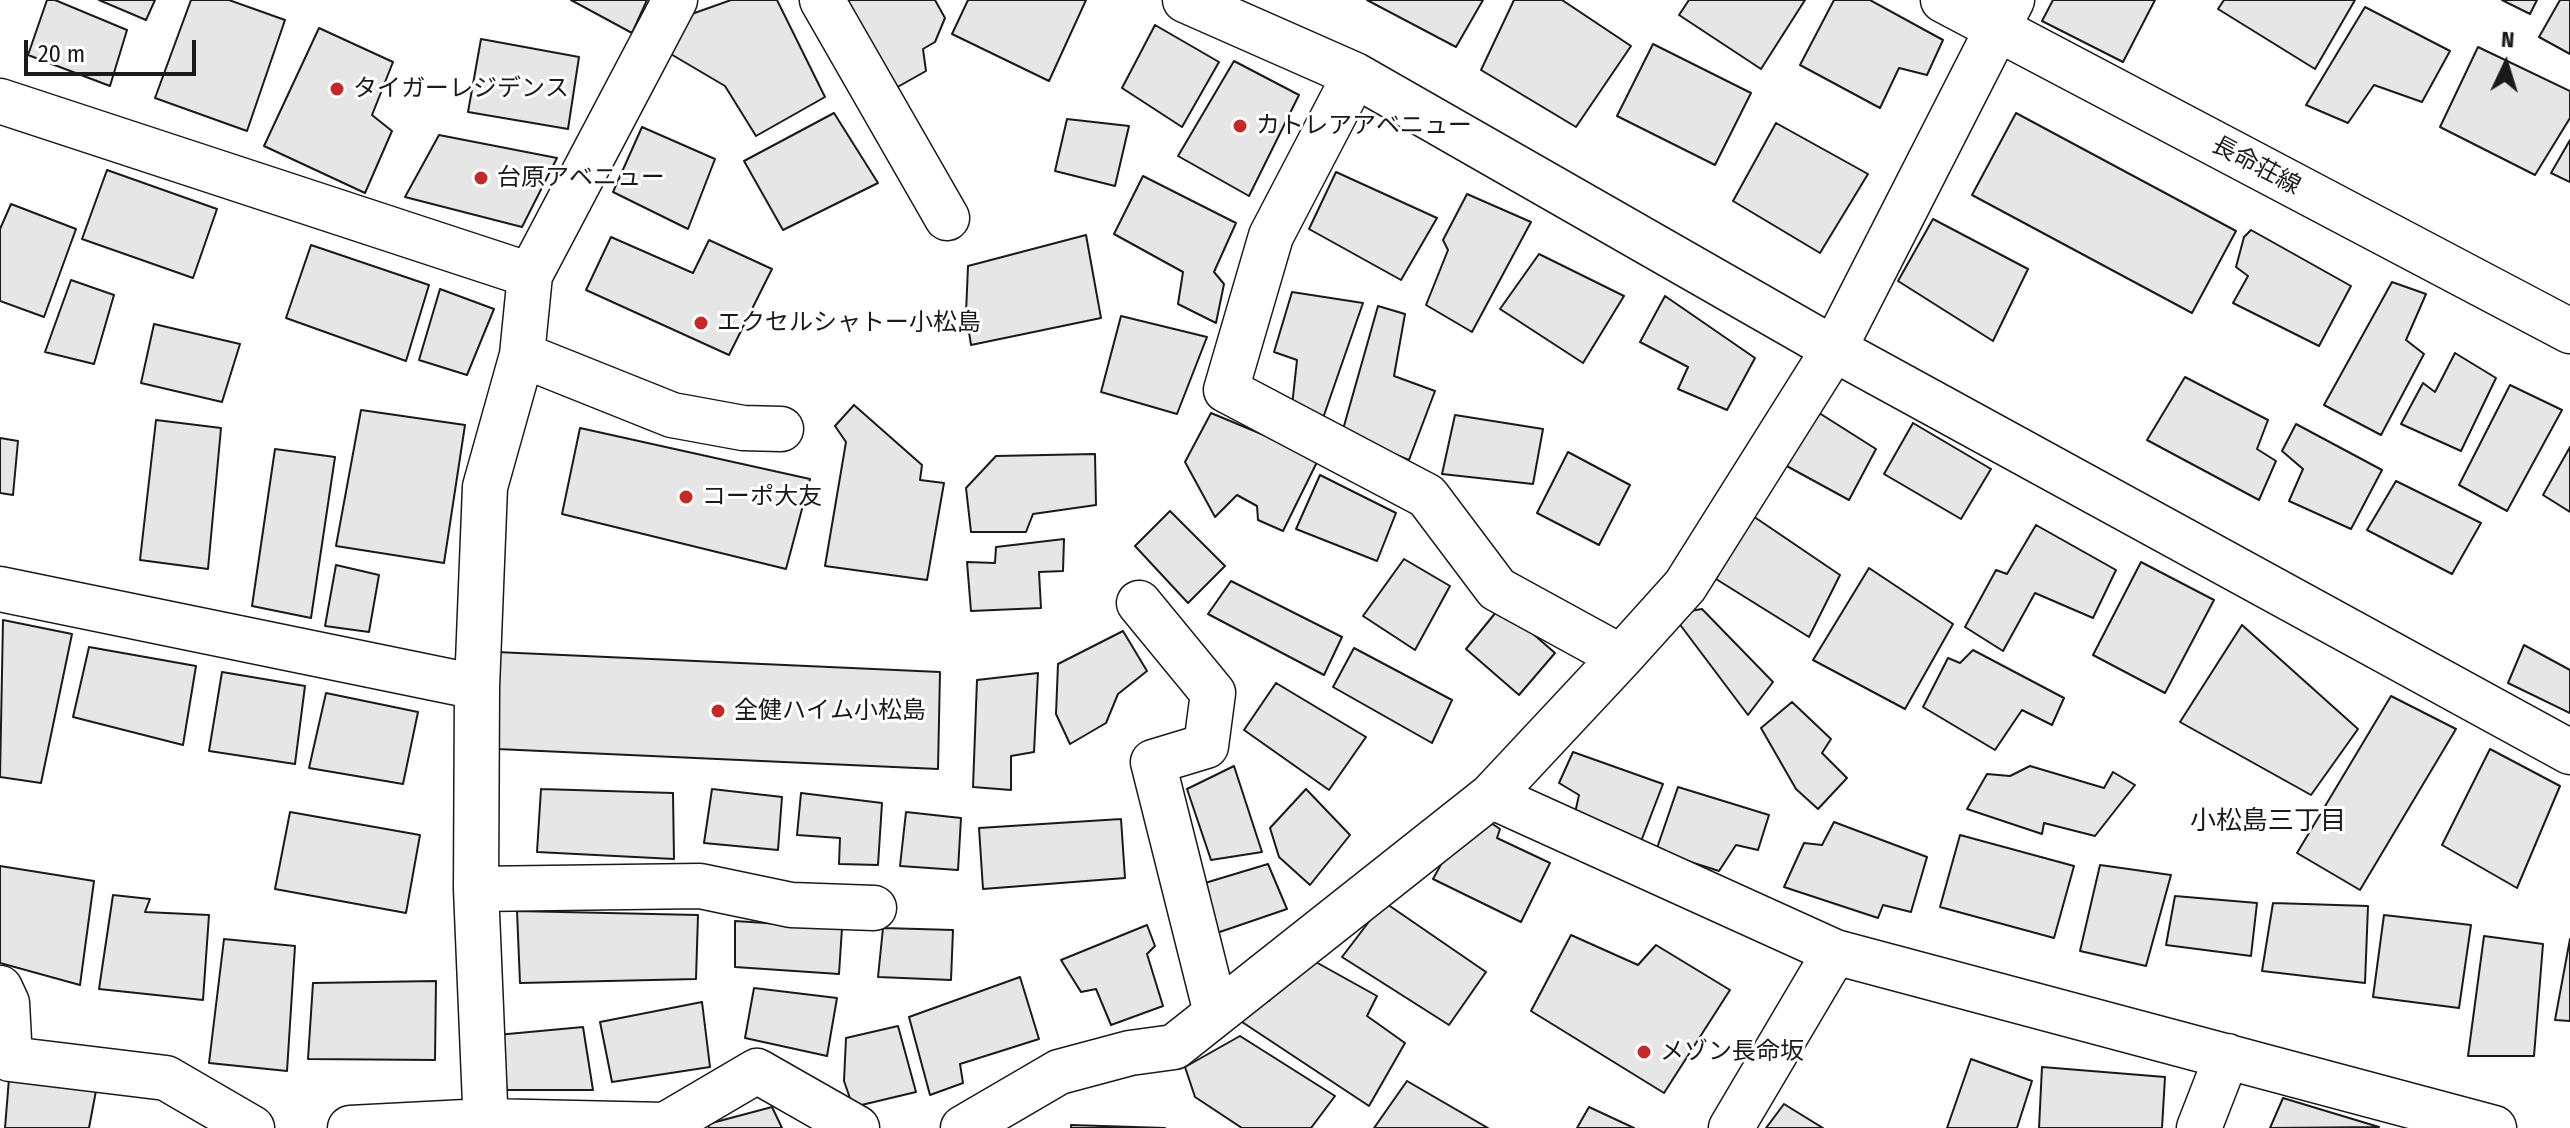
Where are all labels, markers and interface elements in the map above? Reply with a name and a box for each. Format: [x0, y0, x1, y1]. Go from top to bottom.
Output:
scale bar [28, 24, 200, 74]
north arrow [2466, 24, 2546, 104]
text: N [2500, 26, 2515, 53]
text: 20 m [38, 40, 85, 68]
place label: タイガーレジデンス [353, 75, 569, 103]
marker: タイガーレジデンス [328, 80, 346, 98]
place label: カトレアアベニュー [1256, 112, 1472, 140]
marker: カトレアアベニュー [1231, 117, 1249, 135]
street label: 長命荘線 [2207, 131, 2305, 201]
place label: 台原アベニュー [497, 164, 665, 192]
marker: 台原アベニュー [472, 169, 490, 187]
place label: エクセルシャトー小松島 [717, 309, 981, 337]
marker: エクセルシャトー小松島 [692, 314, 710, 332]
place label: コーポ大友 [702, 483, 822, 511]
marker: コーポ大友 [677, 488, 695, 506]
place label: 全健ハイム小松島 [734, 697, 926, 725]
marker: 全健ハイム小松島 [709, 702, 727, 720]
district label: 小松島三丁目 [2190, 806, 2346, 838]
place label: メゾン長命坂 [1660, 1038, 1804, 1066]
marker: メゾン長命坂 [1635, 1043, 1653, 1061]

